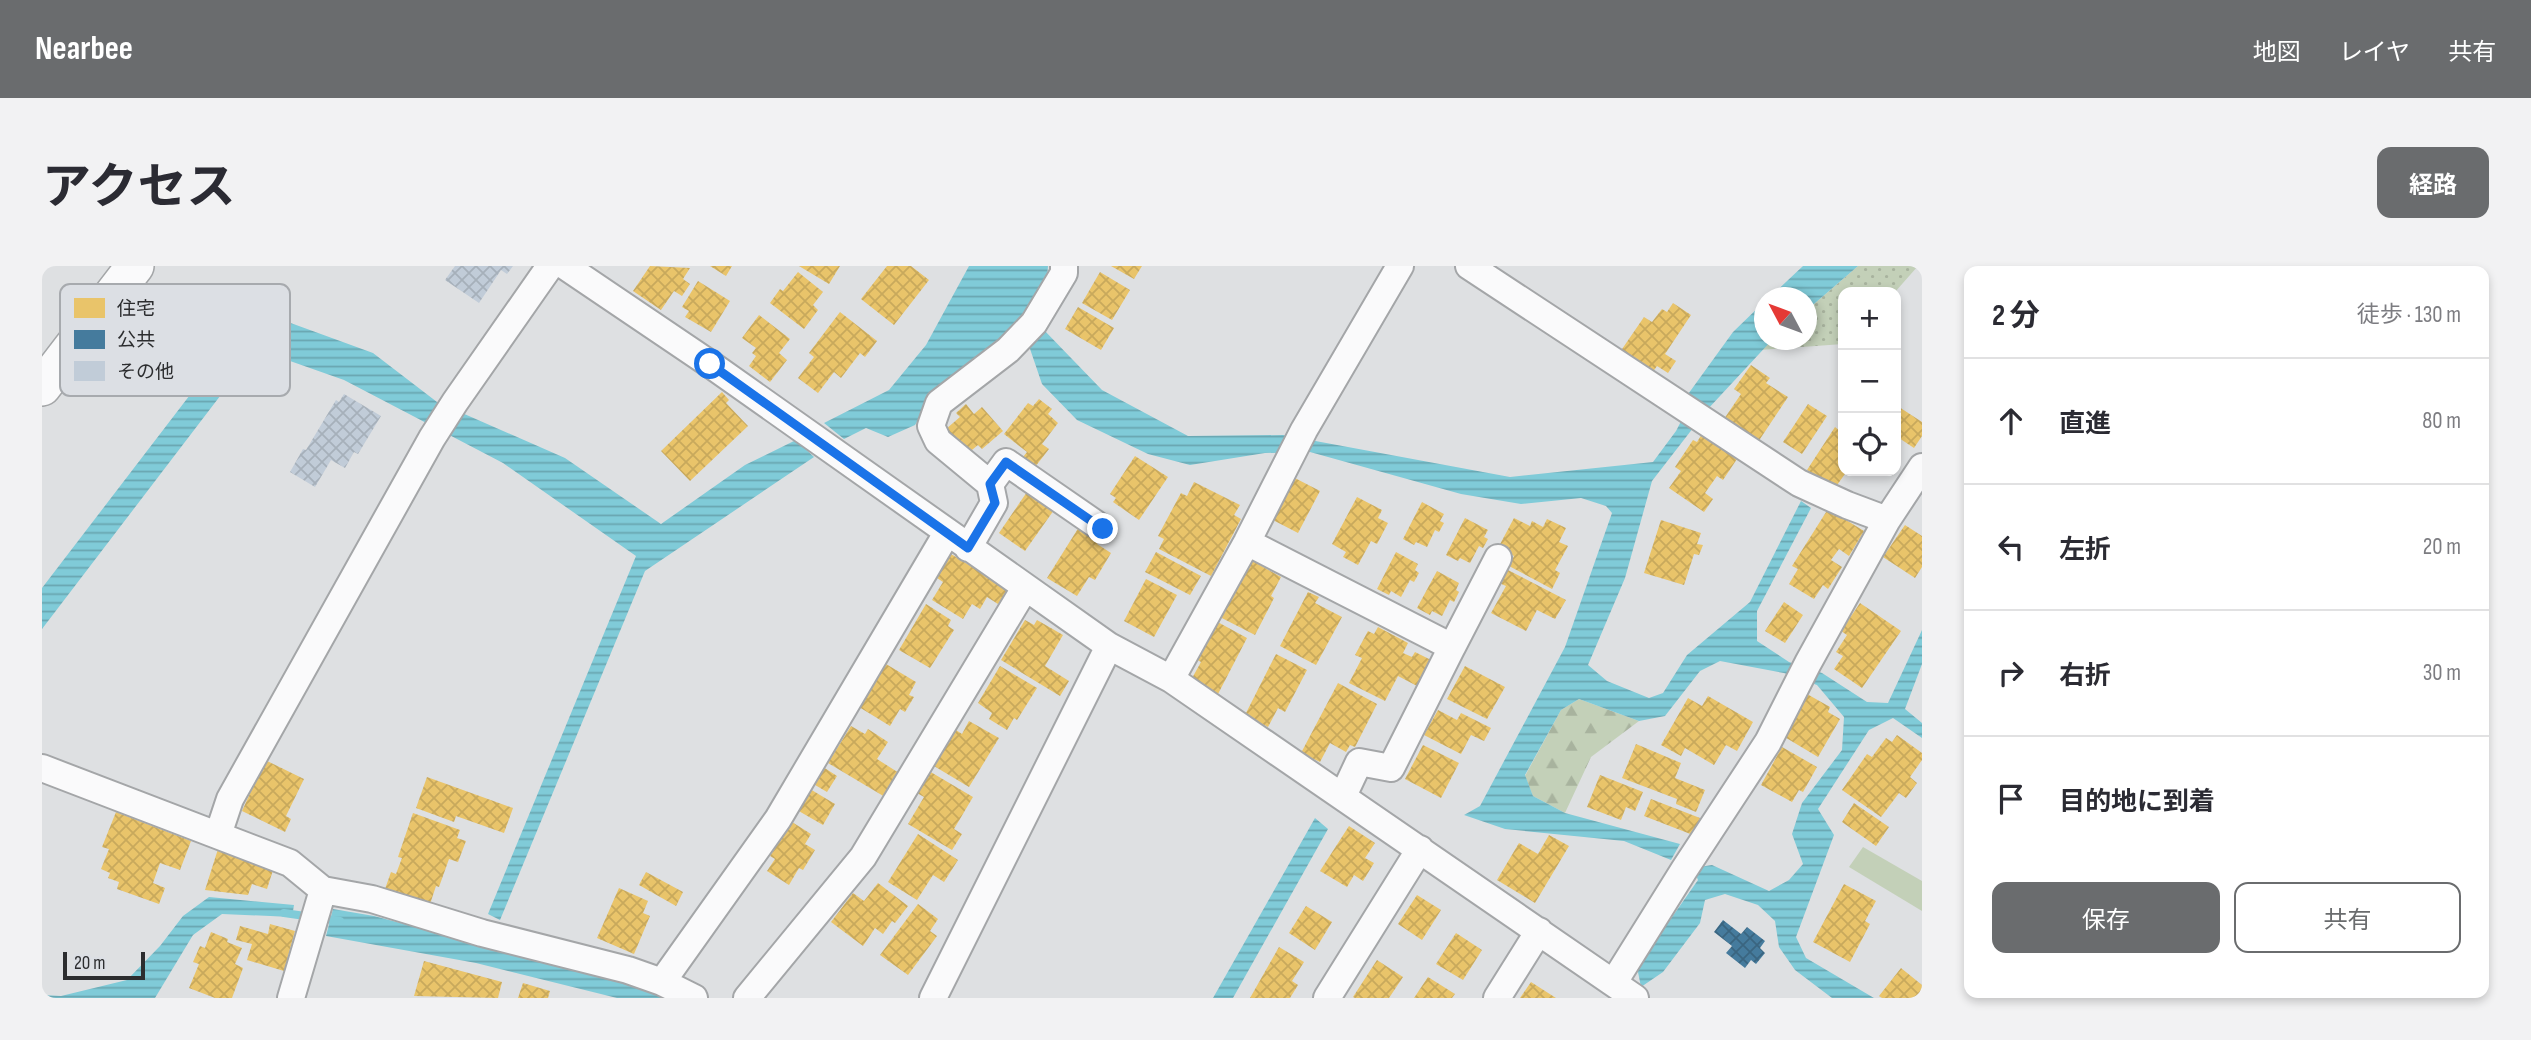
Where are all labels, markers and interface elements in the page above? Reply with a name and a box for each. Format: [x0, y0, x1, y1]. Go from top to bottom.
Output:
text: Nearbee [35, 29, 133, 69]
text: 地図 [2253, 38, 2301, 67]
text: レイヤ [2339, 38, 2410, 67]
text: 共有 [2448, 38, 2496, 67]
button: 経路 [2377, 147, 2489, 218]
text: アクセス [42, 159, 236, 218]
legend [60, 284, 290, 396]
north arrow [1754, 287, 1817, 350]
map controls [1838, 287, 1901, 476]
button: + [1838, 287, 1901, 350]
text: 住宅 [117, 298, 155, 321]
text: 2 分 [1992, 298, 2040, 334]
text: 徒歩 · 130 m [2357, 301, 2461, 329]
text: 公共 [117, 329, 155, 352]
route start [694, 348, 725, 379]
button: − [1838, 350, 1901, 413]
text: その他 [117, 361, 174, 384]
icon: ahead [1992, 402, 2030, 440]
text: 80 m [2422, 407, 2461, 435]
text: 直進 [2059, 409, 2111, 440]
button: locate [1838, 413, 1901, 476]
route end [1087, 513, 1118, 544]
icon: left [1992, 528, 2030, 566]
text: 20 m [2423, 533, 2461, 561]
text: 左折 [2059, 535, 2111, 566]
icon: right [1992, 654, 2030, 692]
text: 30 m [2423, 659, 2461, 687]
text: 右折 [2059, 661, 2111, 692]
icon: arrive [1992, 780, 2030, 818]
text: 目的地に到着 [2059, 787, 2215, 818]
button: 保存 [1992, 882, 2220, 953]
button: 共有 [2234, 882, 2461, 953]
scale bar [63, 949, 145, 981]
text: 20 m [74, 952, 106, 975]

